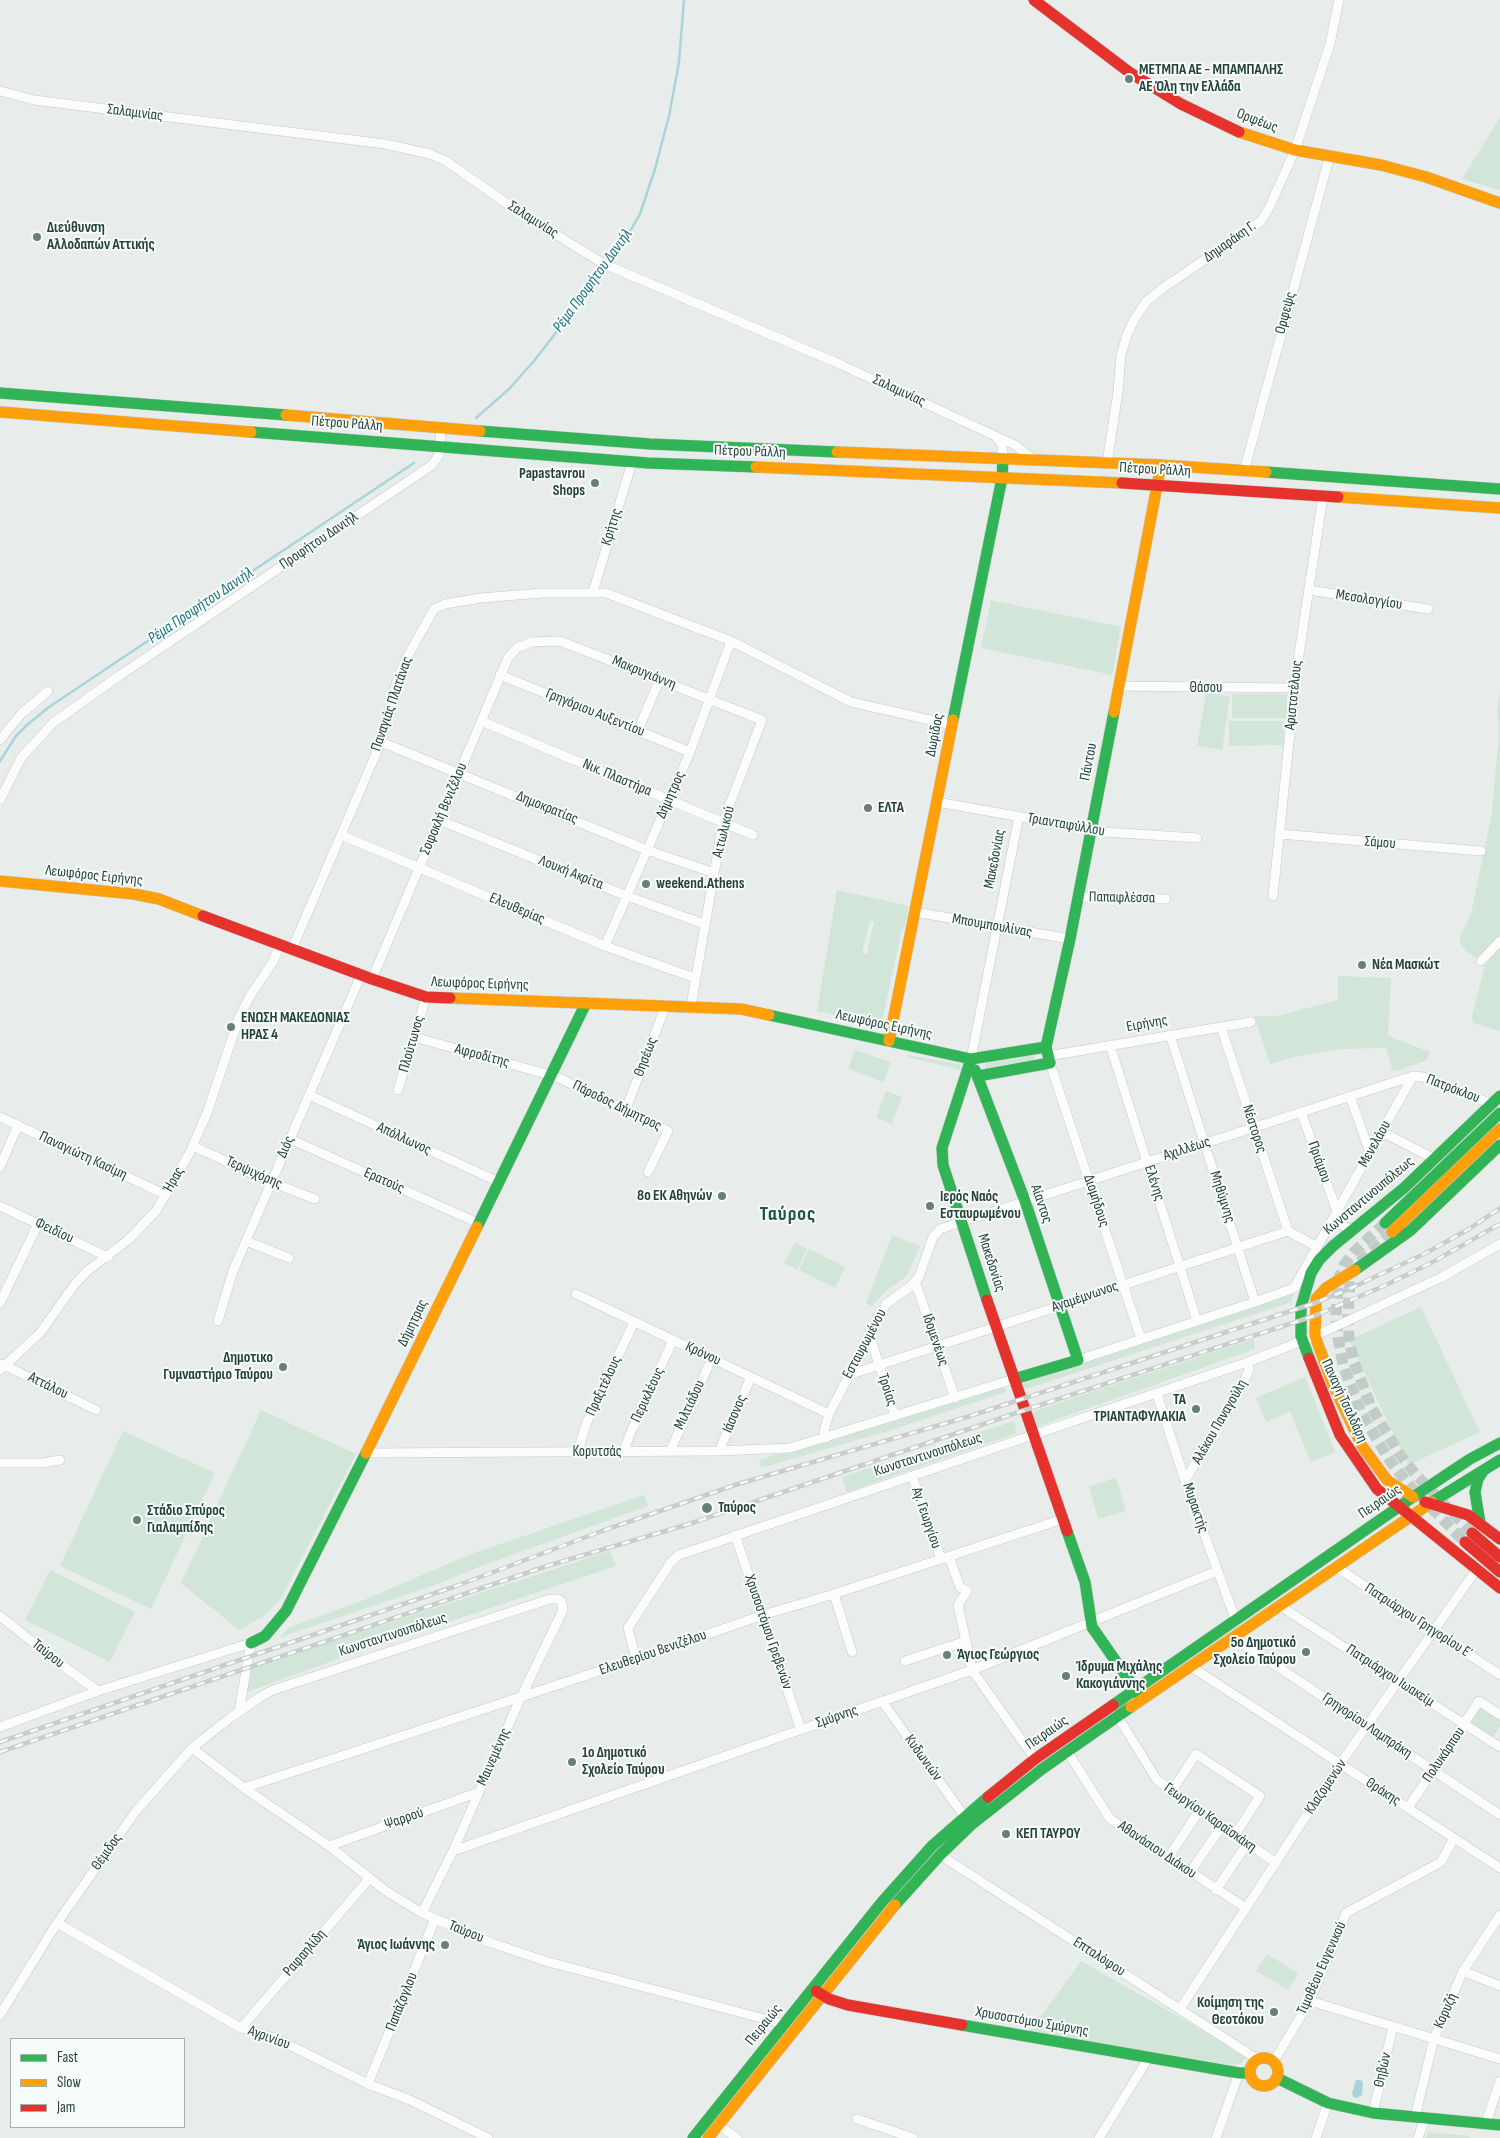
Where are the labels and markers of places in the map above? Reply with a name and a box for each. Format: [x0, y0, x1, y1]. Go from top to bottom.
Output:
place label: ΜΕΤΜΠΑ ΑΕ - ΜΠΑΜΠΑΛΗΣ ΑΕ Όλη την Ελλάδα [1139, 61, 1283, 96]
marker: ΜΕΤΜΠΑ ΑΕ - ΜΠΑΜΠΑΛΗΣ ΑΕ Όλη την Ελλάδα [1123, 73, 1135, 85]
place label: Διεύθυνση Αλλοδαπών Αττικής [47, 219, 155, 254]
marker: Διεύθυνση Αλλοδαπών Αττικής [31, 231, 43, 243]
place label: Papastavrou Shops [519, 465, 585, 500]
marker: Papastavrou Shops [589, 477, 601, 489]
place label: ΕΛΤΑ [878, 799, 904, 817]
marker: ΕΛΤΑ [862, 802, 874, 814]
place label: weekend.Athens [656, 875, 745, 893]
marker: weekend.Athens [640, 878, 652, 890]
place label: Νέα Μασκώτ [1372, 956, 1440, 974]
marker: Νέα Μασκώτ [1356, 959, 1368, 971]
place label: ΕΝΩΣΗ ΜΑΚΕΔΟΝΙΑΣ ΗΡΑΣ 4 [241, 1009, 350, 1044]
marker: ΕΝΩΣΗ ΜΑΚΕΔΟΝΙΑΣ ΗΡΑΣ 4 [225, 1021, 237, 1033]
place label: 8ο ΕΚ Αθηνών [637, 1187, 712, 1205]
place label: Ιερός Ναός Εσταυρωμένου [940, 1188, 1021, 1223]
marker: 8ο ΕΚ Αθηνών [716, 1190, 728, 1202]
marker: Ιερός Ναός Εσταυρωμένου [924, 1200, 936, 1212]
place label: Δημοτικο Γυμναστήριο Ταύρου [163, 1349, 273, 1384]
marker: Δημοτικο Γυμναστήριο Ταύρου [277, 1361, 289, 1373]
place label: ΤΑ ΤΡΙΑΝΤΑΦΥΛΑΚΙΑ [1093, 1391, 1186, 1426]
marker: ΤΑ ΤΡΙΑΝΤΑΦΥΛΑΚΙΑ [1190, 1403, 1202, 1415]
place label: Ταύρος [718, 1499, 756, 1517]
marker: Ταύρος [700, 1501, 714, 1515]
place label: Στάδιο Σπύρος Γιαλαμπίδης [147, 1502, 225, 1537]
marker: Στάδιο Σπύρος Γιαλαμπίδης [131, 1514, 143, 1526]
place label: 5ο Δημοτικό Σχολείο Ταύρου [1213, 1634, 1296, 1669]
place label: Άγιος Γεώργιος [957, 1646, 1039, 1664]
marker: 5ο Δημοτικό Σχολείο Ταύρου [1300, 1646, 1312, 1658]
marker: Άγιος Γεώργιος [941, 1649, 953, 1661]
place label: Ίδρυμα Μιχάλης Κακογιάννης [1076, 1658, 1162, 1693]
marker: Ίδρυμα Μιχάλης Κακογιάννης [1060, 1670, 1072, 1682]
place label: 1ο Δημοτικό Σχολείο Ταύρου [582, 1744, 665, 1779]
marker: 1ο Δημοτικό Σχολείο Ταύρου [566, 1756, 578, 1768]
place label: ΚΕΠ ΤΑΥΡΟΥ [1016, 1825, 1080, 1843]
marker: ΚΕΠ ΤΑΥΡΟΥ [1000, 1828, 1012, 1840]
place label: Άγιος Ιωάννης [357, 1936, 435, 1954]
marker: Άγιος Ιωάννης [439, 1939, 451, 1951]
place label: Κοίμηση της Θεοτόκου [1197, 1994, 1264, 2029]
marker: Κοίμηση της Θεοτόκου [1268, 2006, 1280, 2018]

